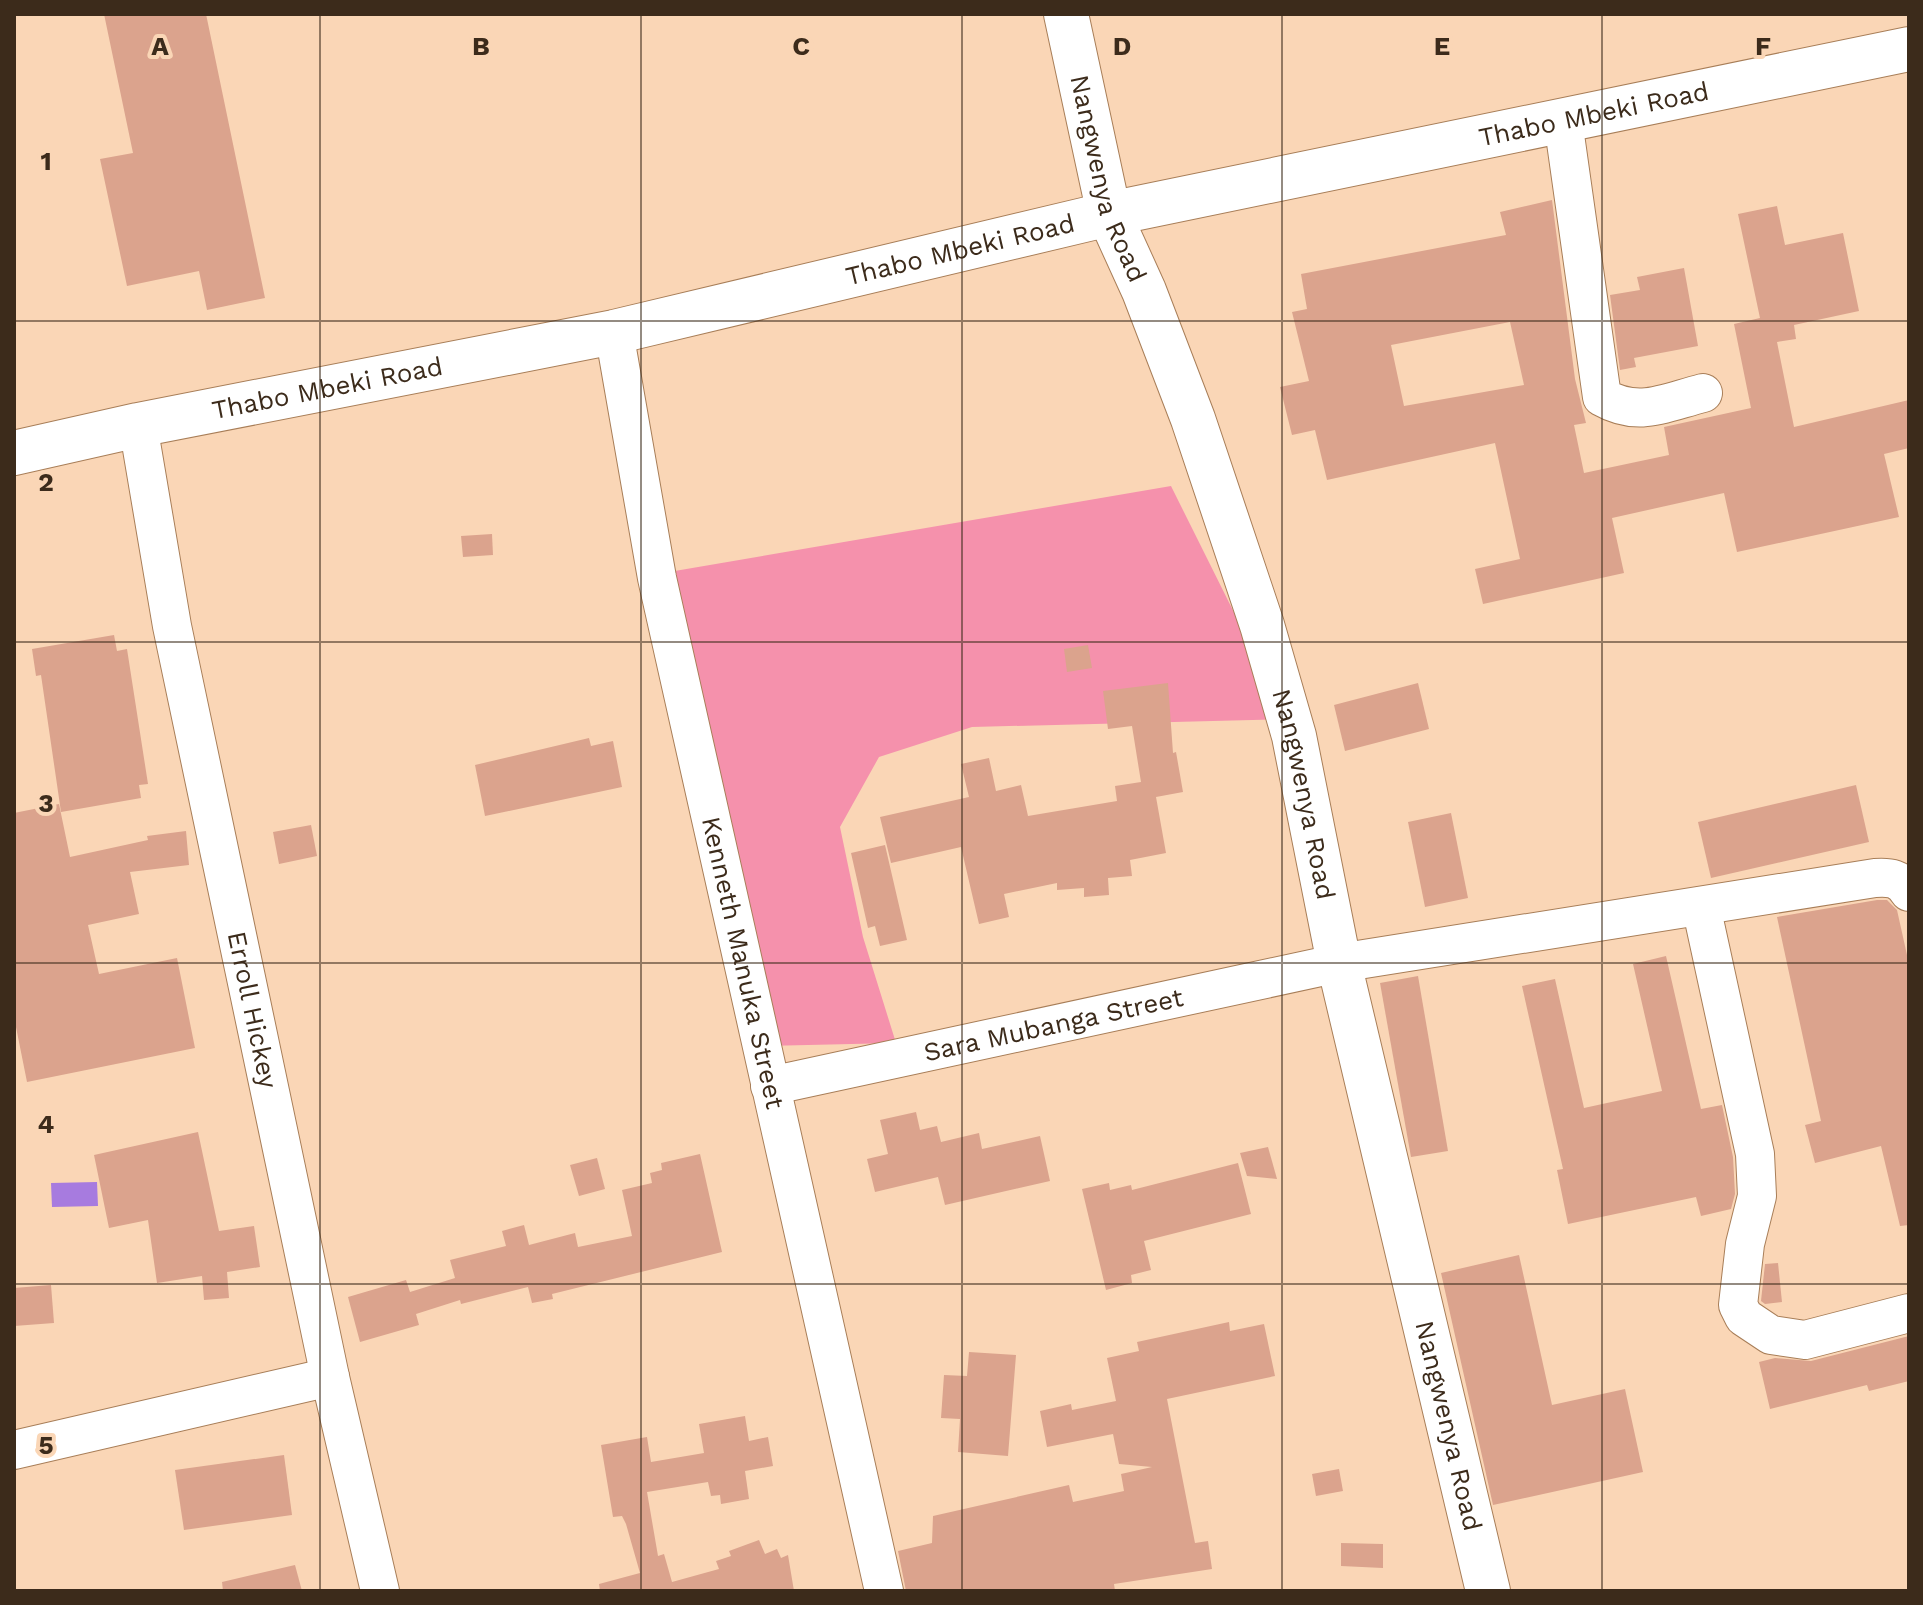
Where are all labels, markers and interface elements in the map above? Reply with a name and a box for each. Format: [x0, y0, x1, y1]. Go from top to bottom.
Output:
text: A [151, 31, 169, 61]
text: B [472, 31, 490, 61]
text: C [792, 31, 810, 61]
text: D [1113, 31, 1131, 61]
text: E [1434, 31, 1450, 61]
text: F [1755, 31, 1771, 61]
street label: Nangwenya Road [1064, 72, 1153, 287]
street label: Thabo Mbeki Road [1476, 76, 1712, 152]
text: 1 [40, 146, 52, 176]
street label: Thabo Mbeki Road [843, 208, 1078, 291]
street label: Thabo Mbeki Road [209, 351, 445, 425]
text: 2 [38, 467, 54, 497]
street label: Nangwenya Road [1266, 685, 1341, 902]
text: 3 [38, 788, 54, 818]
street label: Kenneth Manuka Street [696, 814, 791, 1112]
street label: Erroll Hickey [222, 929, 284, 1091]
street label: Sara Mubanga Street [921, 982, 1186, 1067]
text: 4 [38, 1109, 55, 1139]
street label: Nangwenya Road [1409, 1318, 1488, 1534]
text: 5 [38, 1430, 54, 1460]

